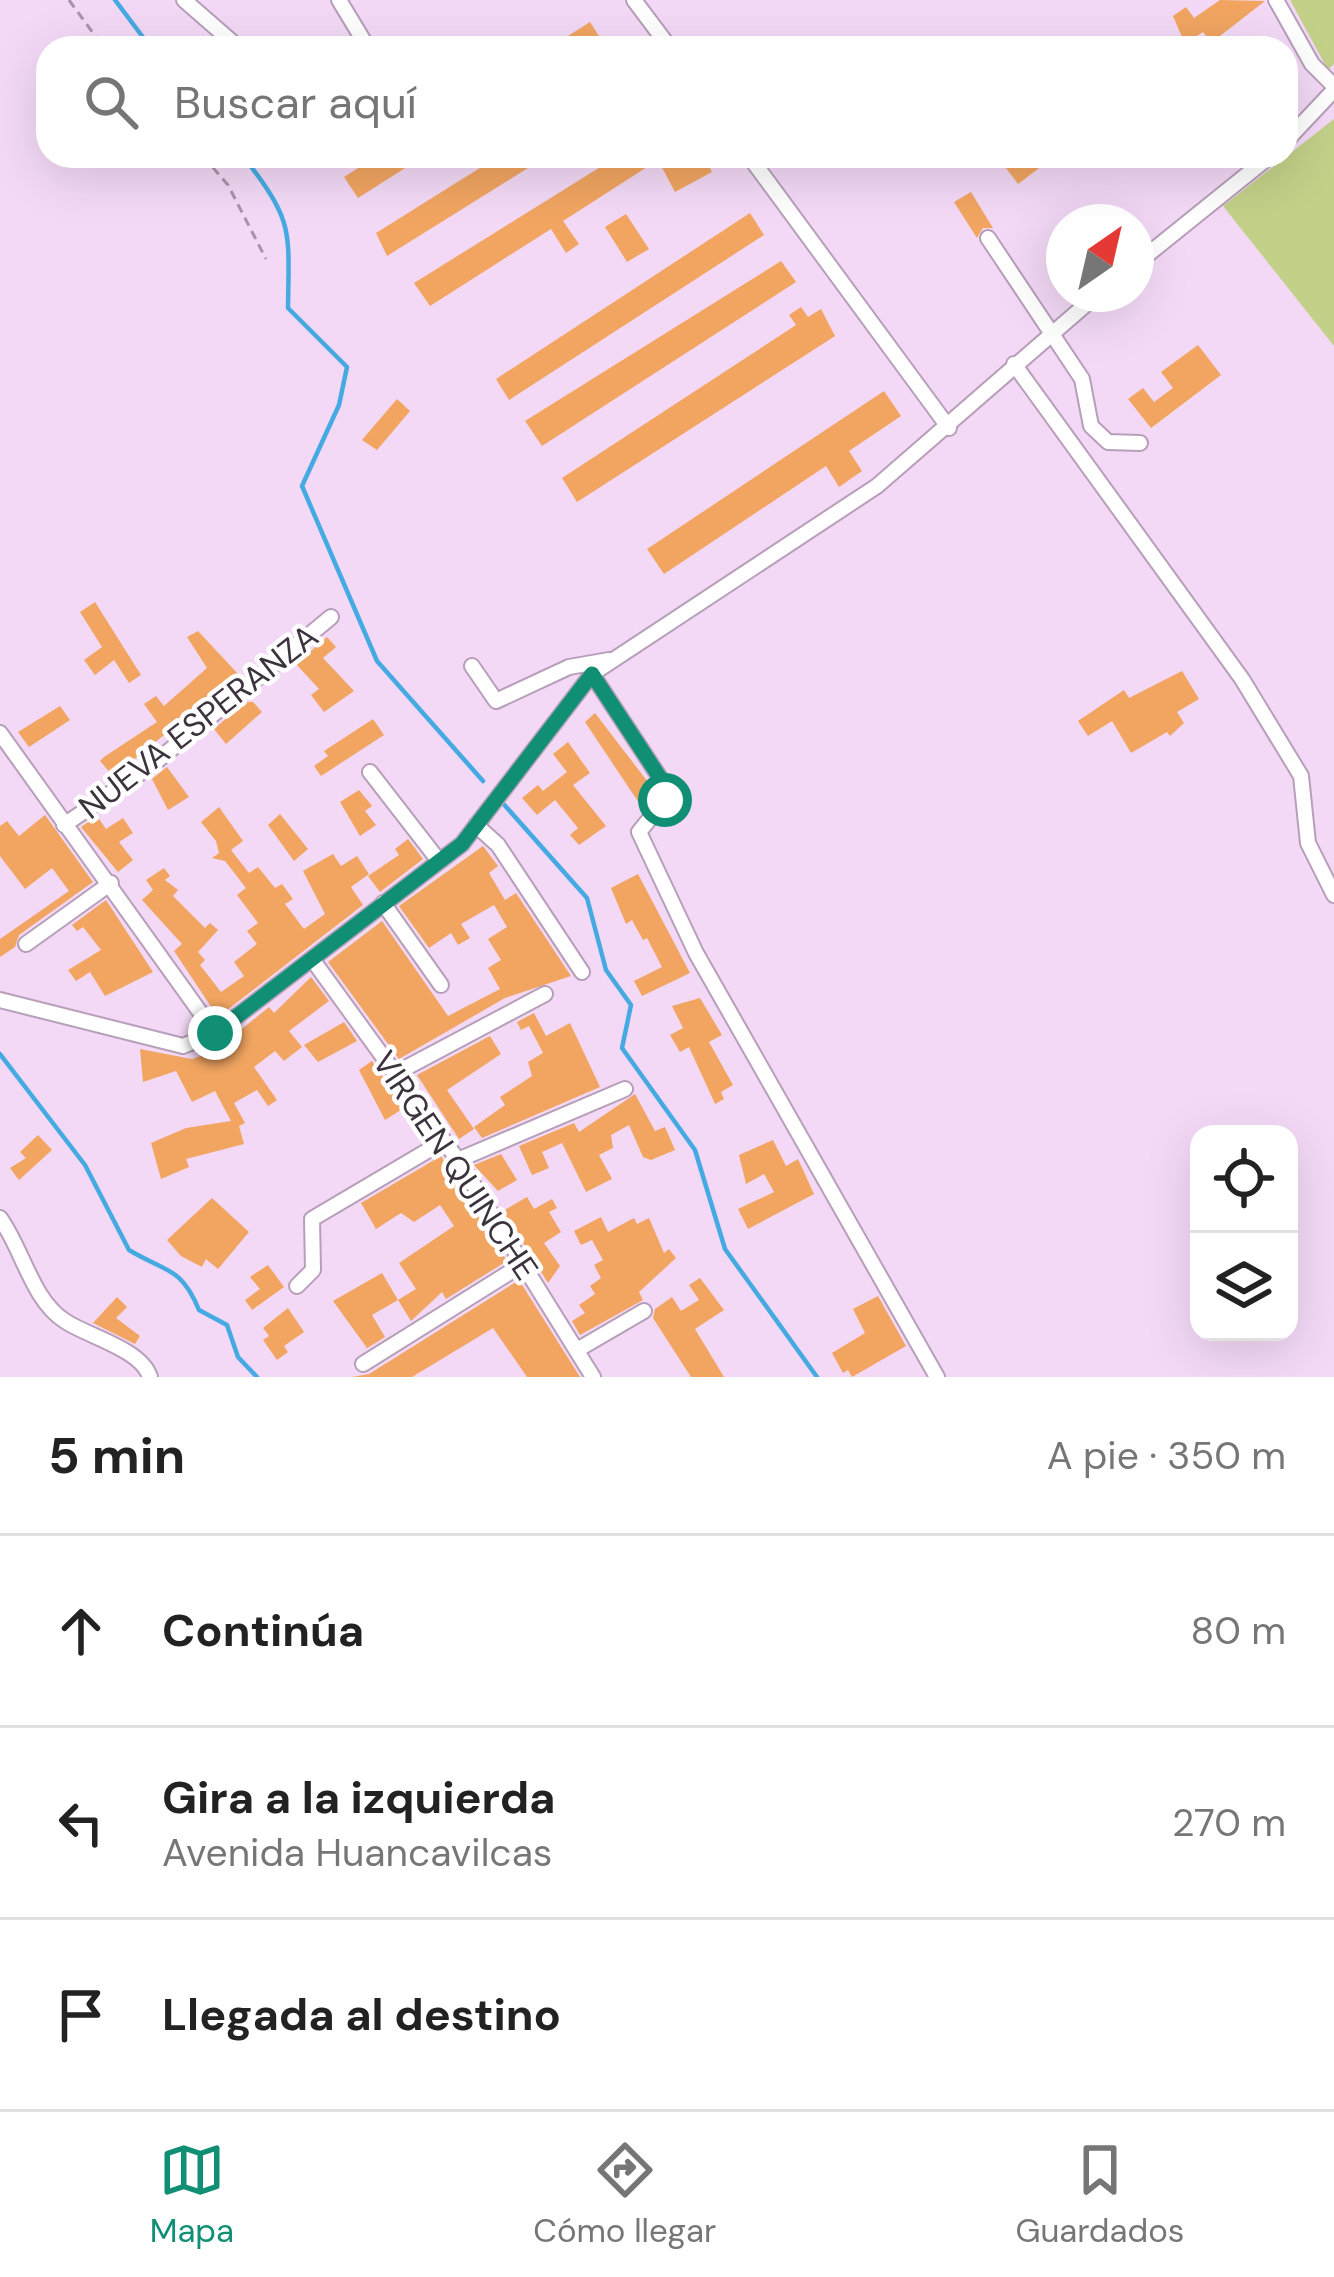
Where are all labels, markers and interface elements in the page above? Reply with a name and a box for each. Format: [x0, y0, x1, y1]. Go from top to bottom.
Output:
search box [36, 36, 1298, 168]
icon: search [78, 69, 144, 135]
text: Buscar aquí [174, 73, 417, 132]
north arrow [1046, 204, 1154, 312]
street label: NUEVA ESPERANZA [70, 614, 327, 828]
route start [638, 773, 692, 827]
route end [188, 1006, 242, 1060]
street label: VIRGEN QUINCHE [363, 1043, 548, 1288]
map controls [1190, 1125, 1298, 1341]
button: locate [1190, 1125, 1298, 1233]
button: layers [1190, 1233, 1298, 1341]
text: 5 min [48, 1422, 185, 1489]
text: A pie · 350 m [1047, 1430, 1286, 1481]
icon: ahead [48, 1598, 114, 1664]
text: Continúa [162, 1601, 364, 1660]
text: 80 m [1190, 1605, 1286, 1656]
text: Gira a la izquierda [162, 1768, 556, 1827]
icon: left [48, 1790, 114, 1856]
text: 270 m [1172, 1797, 1286, 1848]
text: Avenida Huancavilcas [162, 1827, 552, 1878]
icon: arrive [48, 1982, 114, 2048]
text: Llegada al destino [162, 1985, 561, 2044]
tab: Mapa [150, 2137, 234, 2252]
tab: Cómo llegar [533, 2137, 716, 2252]
tab: Guardados [1015, 2137, 1184, 2252]

